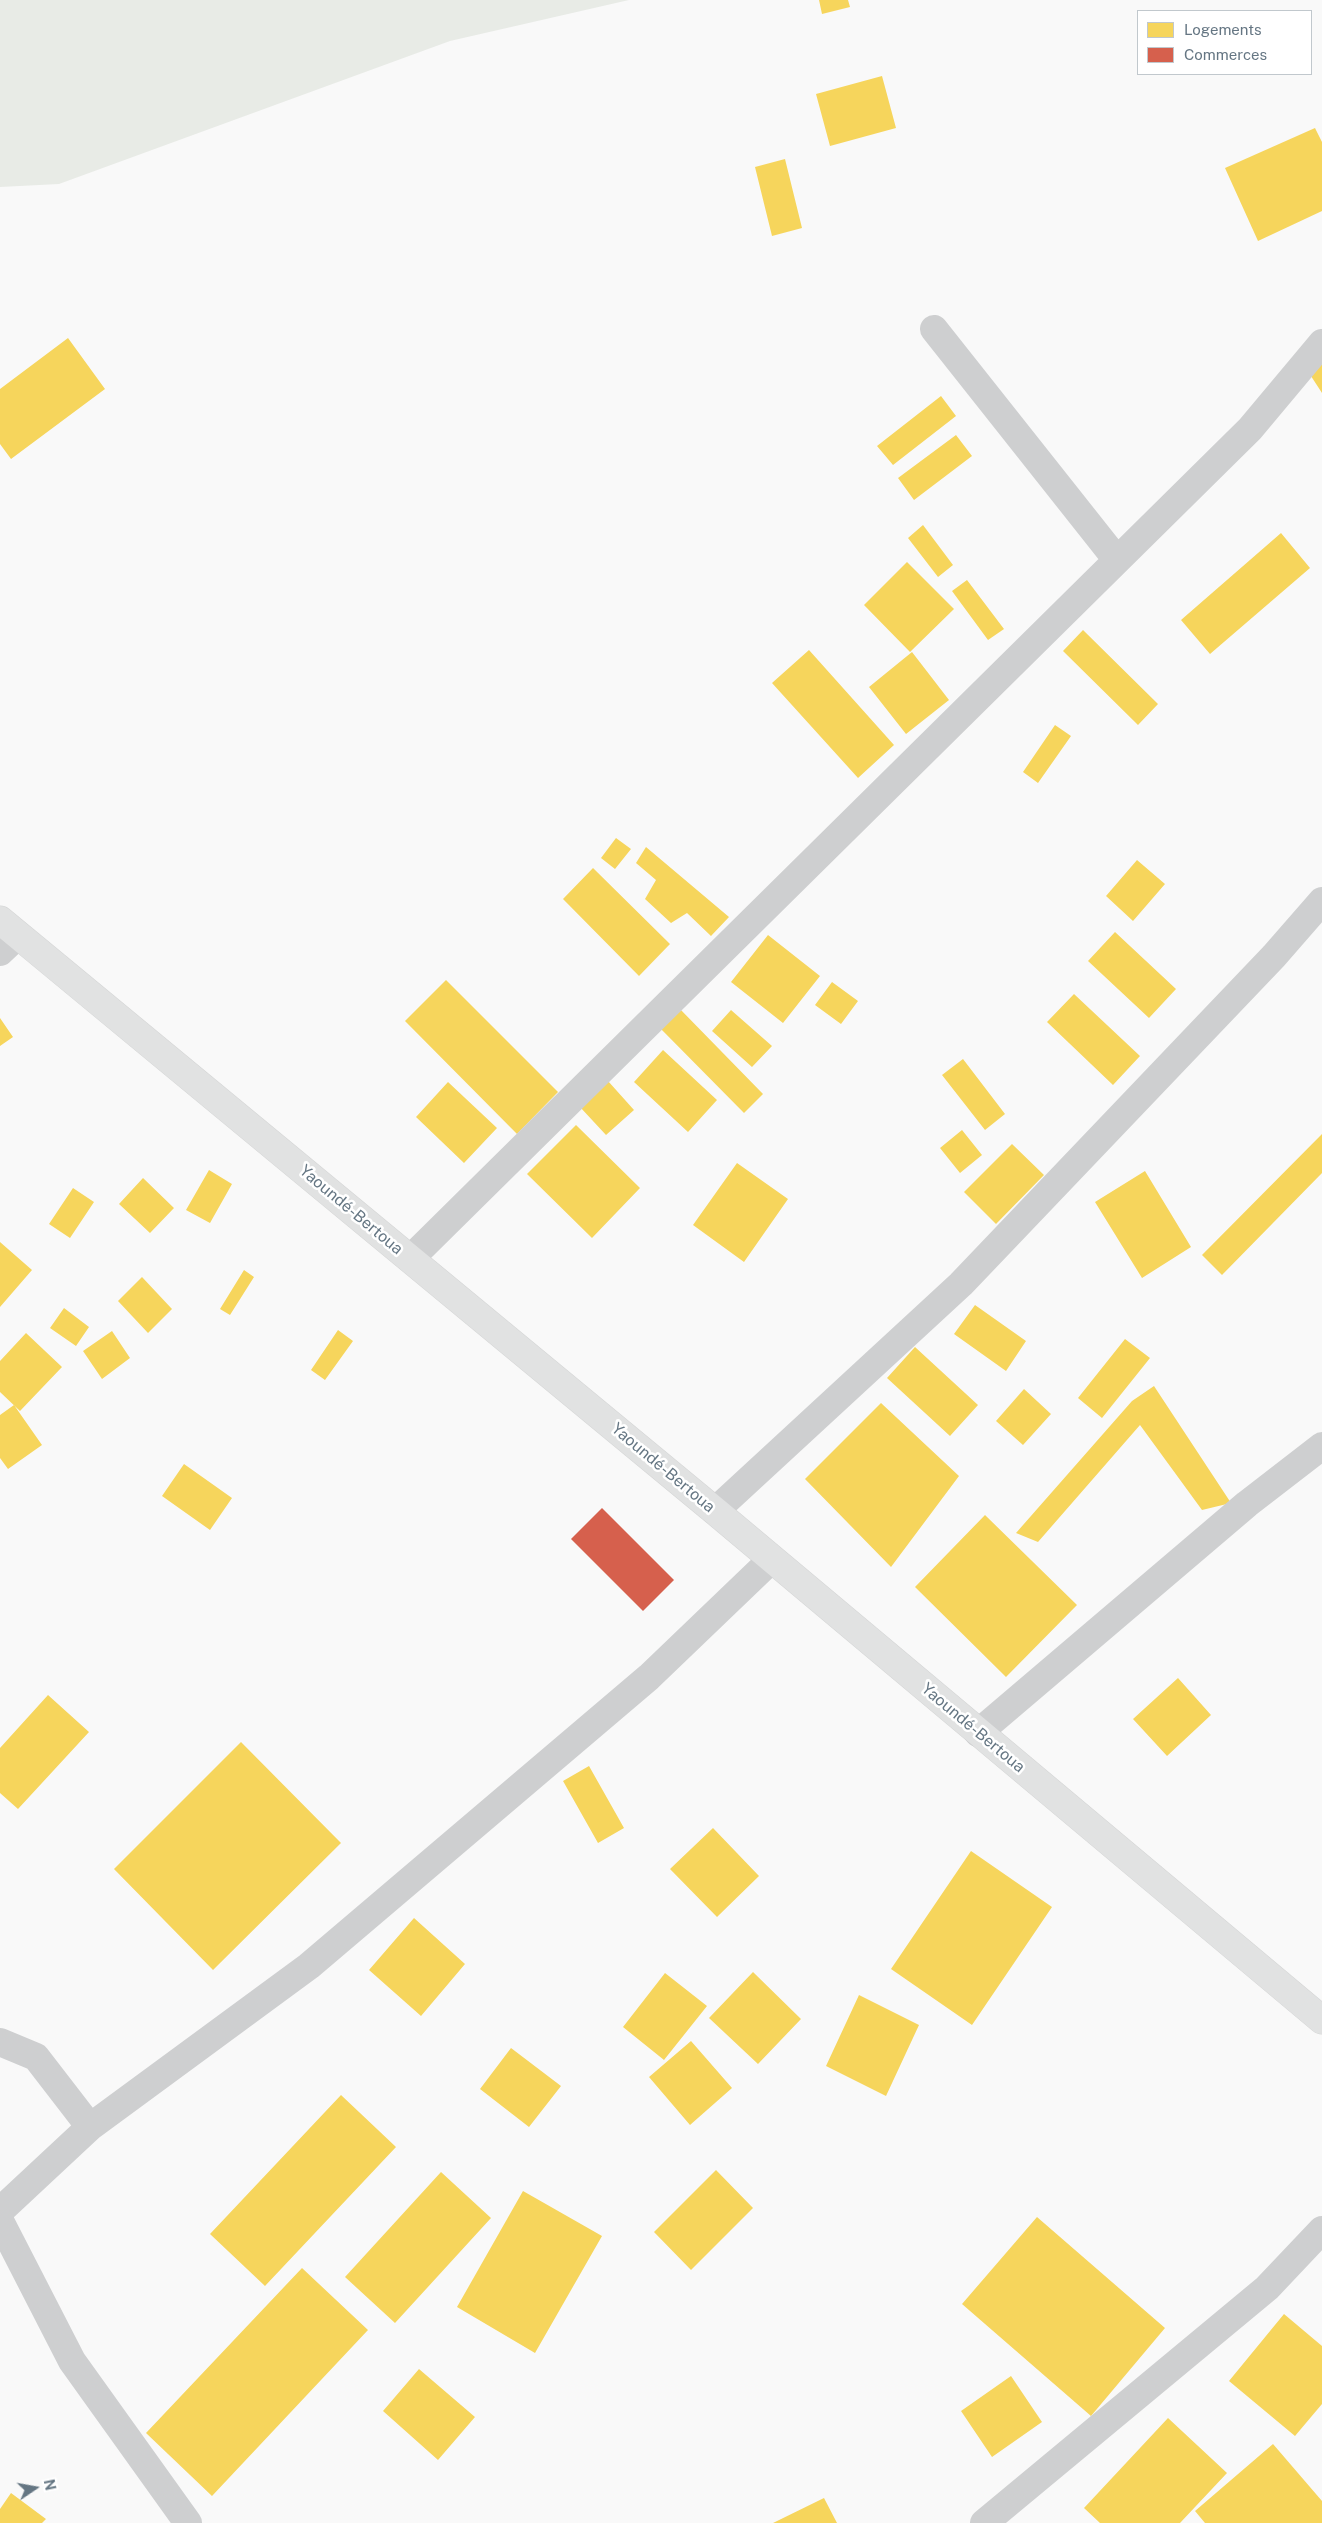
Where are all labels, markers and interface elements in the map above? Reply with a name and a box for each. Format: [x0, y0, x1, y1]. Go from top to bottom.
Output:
legend [1137, 10, 1312, 75]
text: Logements [1184, 21, 1262, 38]
text: Commerces [1184, 46, 1267, 63]
street label: Yaoundé-Bertoua [295, 1161, 407, 1259]
street label: Yaoundé-Bertoua [607, 1419, 719, 1517]
street label: Yaoundé-Bertoua [917, 1679, 1029, 1777]
north arrow [10, 2463, 60, 2513]
text: N [41, 2478, 59, 2492]

